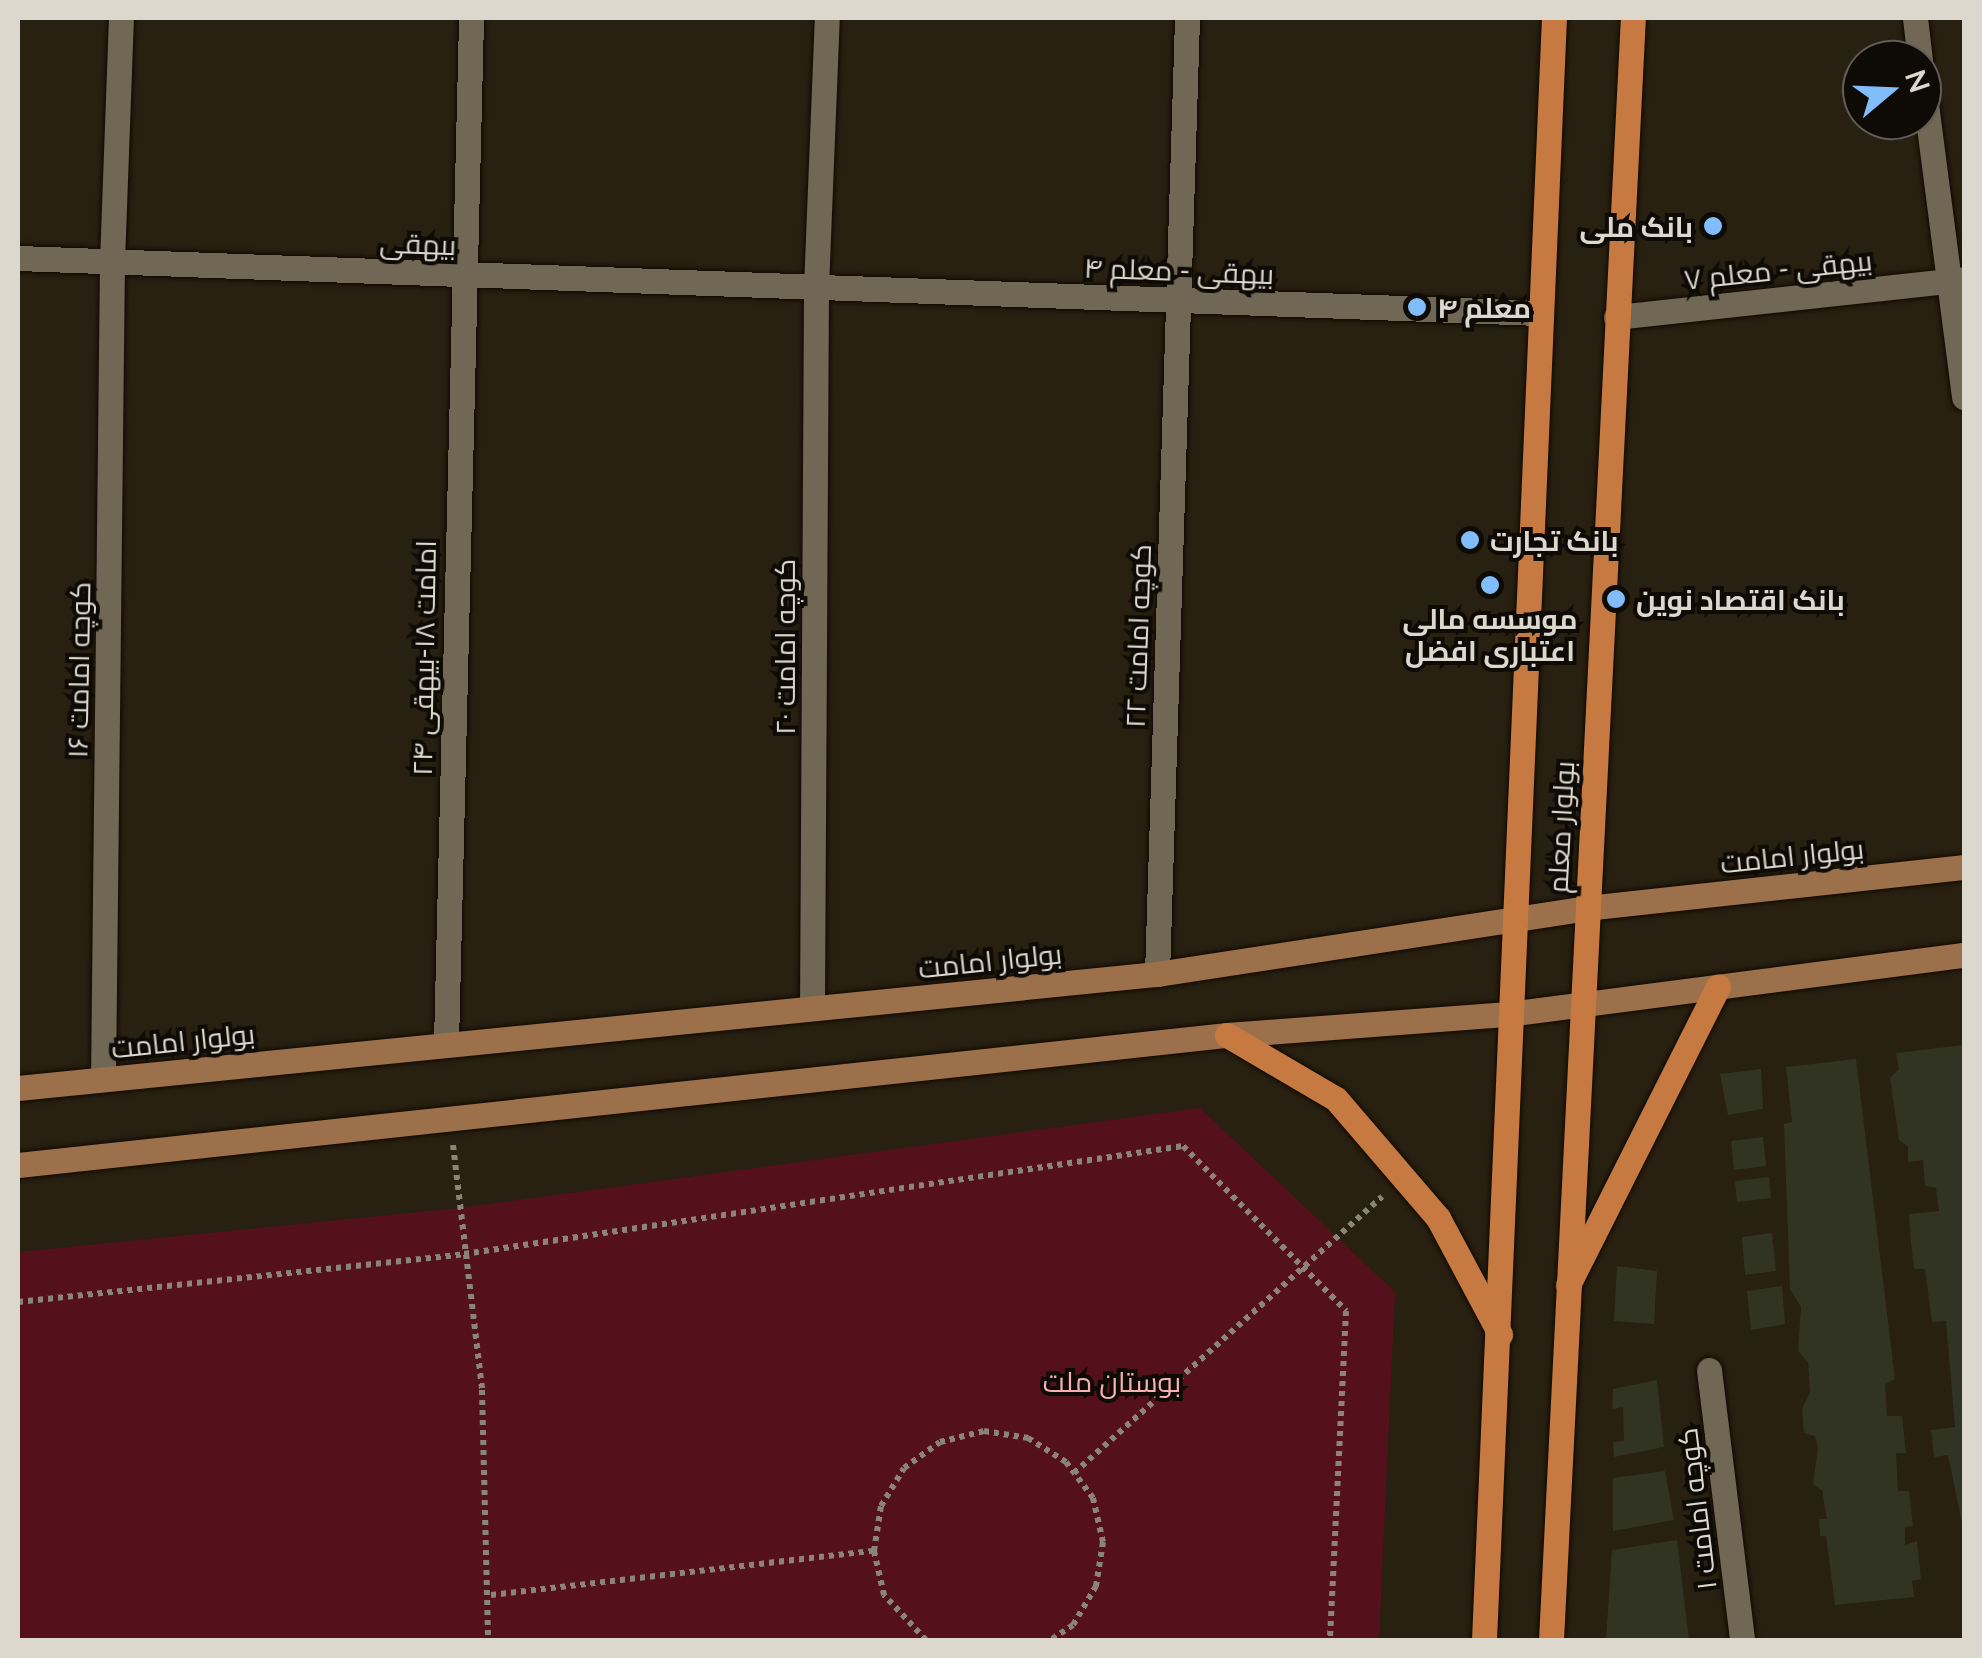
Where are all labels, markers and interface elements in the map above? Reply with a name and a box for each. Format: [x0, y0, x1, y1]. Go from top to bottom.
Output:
north arrow [1842, 40, 1942, 140]
text: N [1899, 65, 1938, 97]
place label: بانک ملی [1580, 209, 1693, 243]
marker: بانک ملی [1702, 215, 1724, 237]
street label: بیهقی [379, 225, 457, 261]
street label: بیهقی - معلم ۷ [1682, 242, 1874, 296]
street label: بیهقی - معلم ۴ [1083, 250, 1275, 290]
place label: معلم ۴ [1437, 290, 1531, 324]
marker: معلم ۴ [1406, 296, 1428, 318]
place label: بانک تجارت [1490, 523, 1619, 557]
marker: بانک تجارت [1459, 529, 1481, 551]
street label: امامت ۱۸-بیهقی ۲۴ [404, 540, 442, 776]
street label: کوچه امامت ۲۲ [1117, 544, 1157, 728]
street label: کوچه امامت ۲۰ [767, 559, 801, 735]
marker: موسسه مالی اعتباری افضل [1479, 574, 1501, 596]
street label: کوچه امامت ۱۶ [60, 582, 96, 758]
place label: بانک اقتصاد نوین [1636, 582, 1845, 616]
marker: بانک اقتصاد نوین [1605, 588, 1627, 610]
place label: موسسه مالی اعتباری افضل [1403, 601, 1577, 667]
street label: بولوار معلم [1540, 760, 1580, 894]
street label: بولوار امامت [1719, 831, 1865, 879]
street label: بولوار امامت [917, 936, 1063, 984]
street label: بولوار امامت [110, 1016, 256, 1064]
park label: بوستان ملت [1043, 1364, 1181, 1398]
street label: کوچه امامت ۱ [1669, 1426, 1723, 1592]

